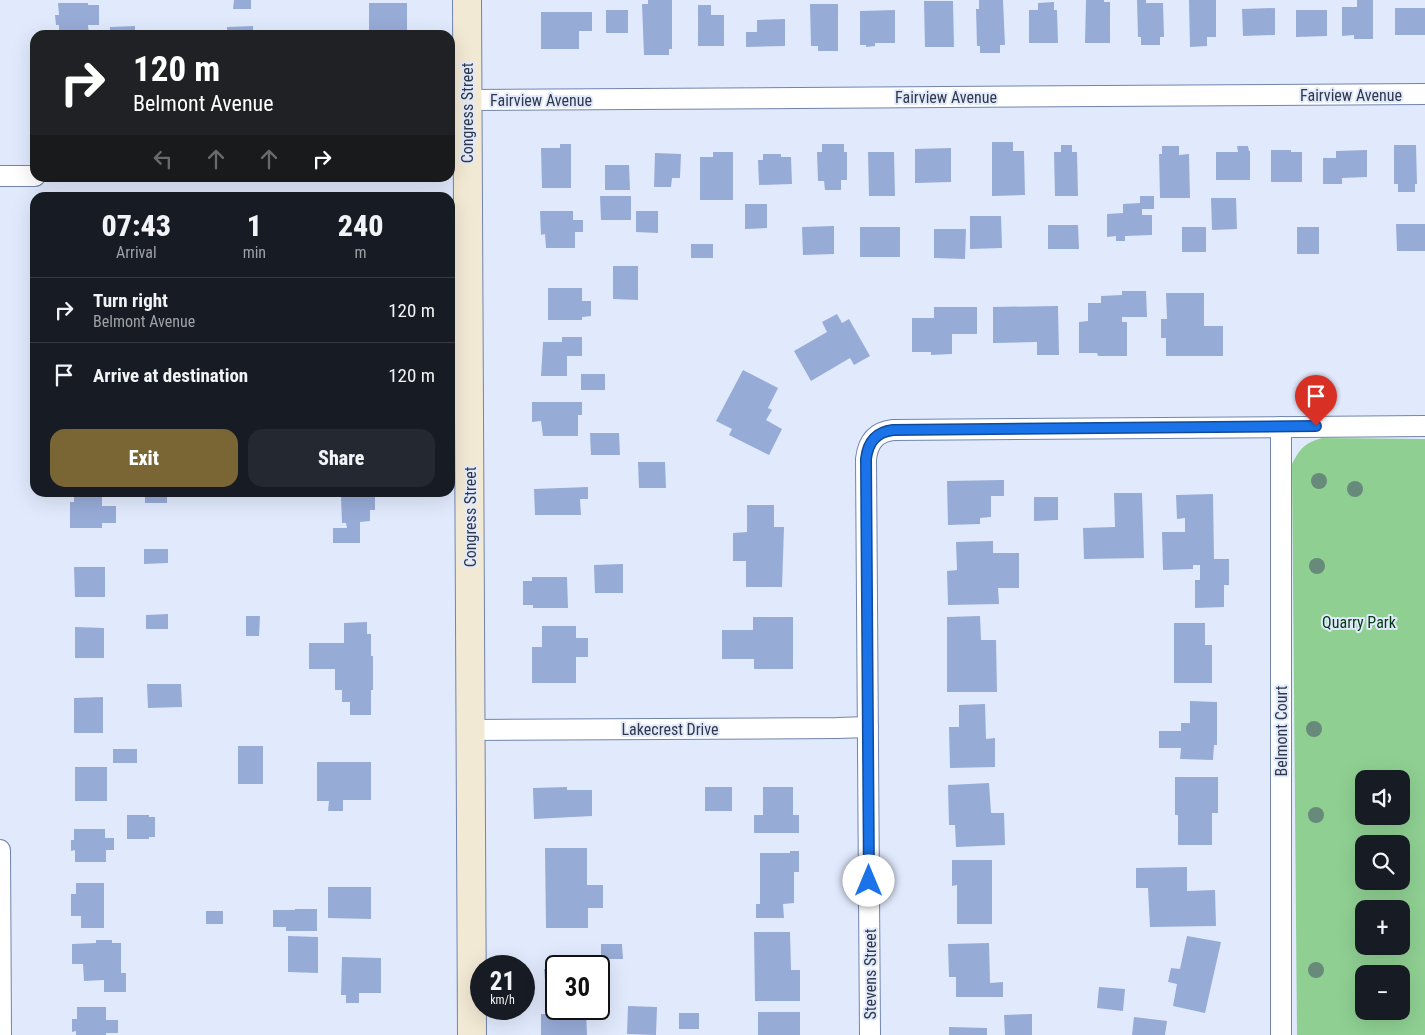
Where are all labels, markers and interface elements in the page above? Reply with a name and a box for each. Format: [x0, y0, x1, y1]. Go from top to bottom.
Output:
text: 120 m [133, 49, 220, 90]
icon: right [50, 50, 115, 115]
street label: Congress Street [458, 62, 477, 163]
street label: Fairview Avenue [1300, 86, 1402, 105]
street label: Fairview Avenue [895, 88, 997, 107]
text: Belmont Avenue [133, 91, 274, 116]
street label: Fairview Avenue [490, 91, 592, 110]
icon: left [149, 145, 177, 173]
icon: ahead [202, 145, 230, 173]
icon: ahead [255, 145, 283, 173]
icon: right [308, 145, 336, 173]
text: 07:43 [102, 208, 171, 243]
text: 1 [247, 208, 262, 243]
text: 240 [338, 208, 383, 243]
text: Arrival [116, 243, 157, 262]
text: min [243, 243, 266, 262]
text: m [355, 243, 367, 262]
text: Turn right [93, 289, 168, 312]
icon: right [50, 296, 78, 324]
text: 120 m [388, 299, 435, 322]
text: Belmont Avenue [93, 312, 195, 331]
icon: arrive [50, 361, 78, 389]
text: Arrive at destination [93, 364, 248, 387]
text: 120 m [388, 364, 435, 387]
pin [1295, 375, 1337, 426]
icon: arrive [1302, 382, 1330, 410]
button: Exit [50, 429, 238, 487]
button: Share [248, 429, 435, 487]
street label: Congress Street [461, 466, 480, 567]
park label: Quarry Park [1322, 613, 1397, 632]
street label: Belmont Court [1272, 685, 1291, 776]
street label: Lakecrest Drive [621, 720, 719, 739]
map controls [1355, 770, 1410, 1020]
button: sound [1355, 770, 1410, 825]
button: search [1355, 835, 1410, 890]
position arrow [842, 854, 894, 906]
button: + [1355, 900, 1410, 955]
street label: Stevens Street [861, 928, 880, 1019]
speed limit sign: 30 [545, 955, 610, 1020]
button: − [1355, 965, 1410, 1020]
text: 21 [490, 967, 515, 996]
text: km/h [490, 993, 515, 1007]

